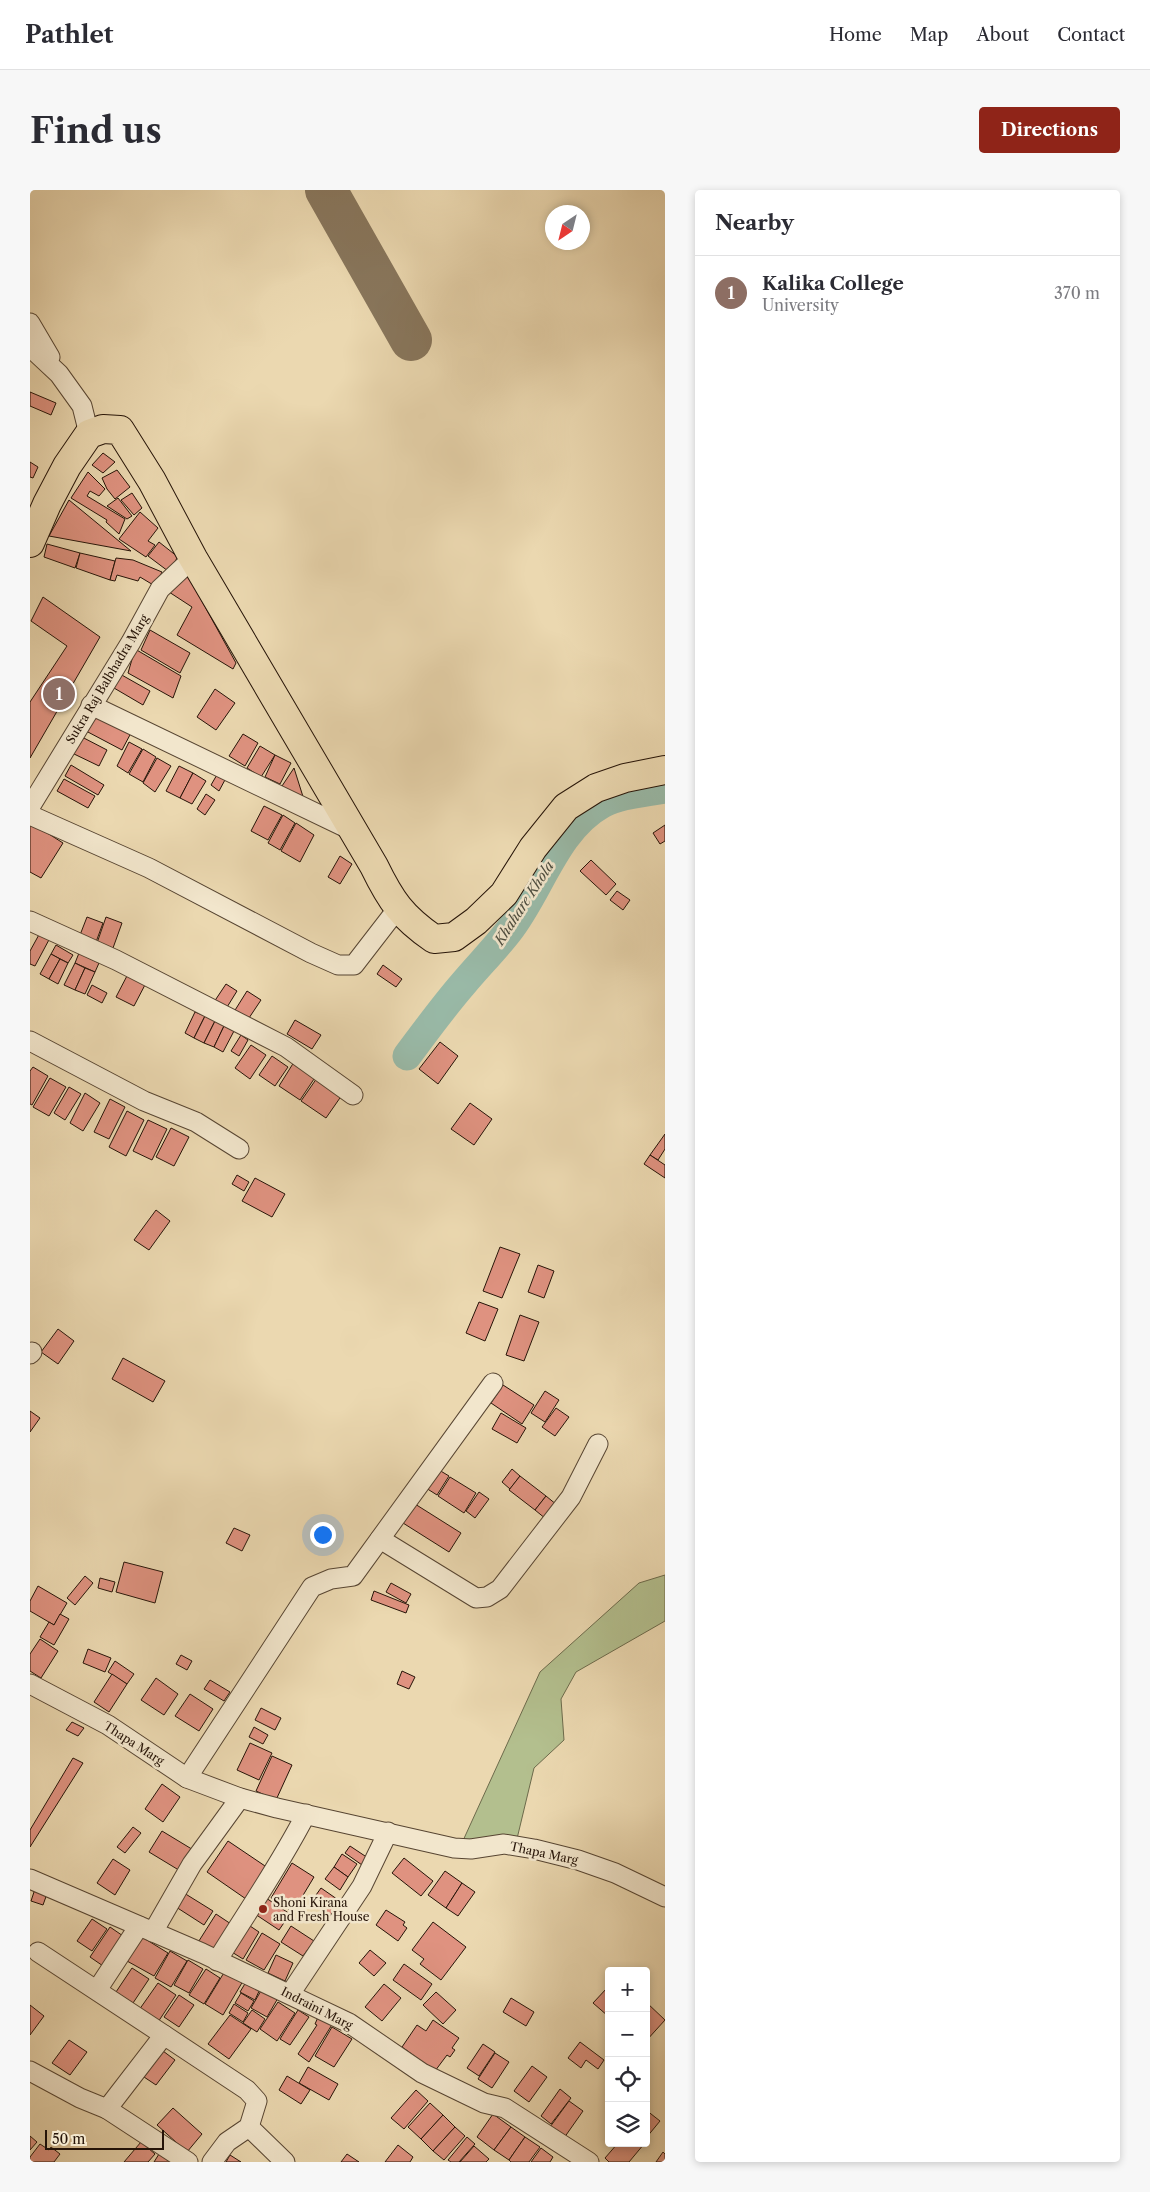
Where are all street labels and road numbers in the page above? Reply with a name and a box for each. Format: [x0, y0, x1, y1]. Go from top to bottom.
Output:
street label: Sukra Raj Balbhadra Marg [62, 611, 152, 746]
street label: Thapa Marg [101, 1718, 168, 1769]
street label: Thapa Marg [509, 1838, 580, 1868]
street label: Indraini Marg [279, 1984, 356, 2033]

